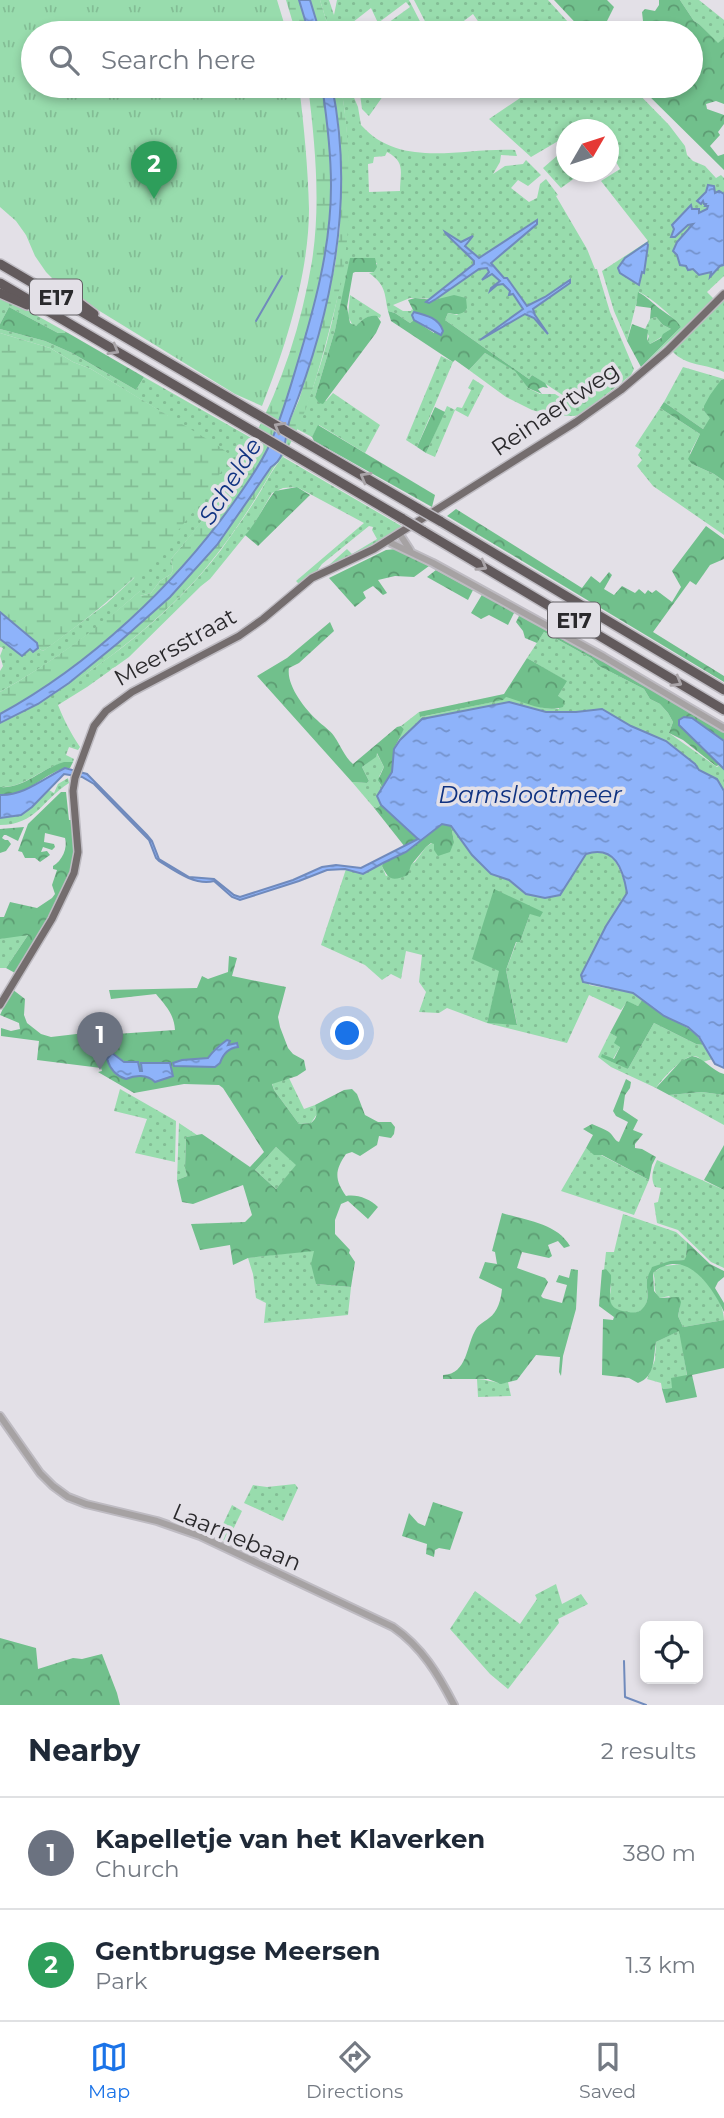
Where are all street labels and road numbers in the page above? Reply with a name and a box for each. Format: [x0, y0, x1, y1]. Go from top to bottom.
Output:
road number: E17 [30, 280, 82, 314]
street label: Reinaertweg [486, 356, 624, 462]
street label: Meersstraat [109, 602, 241, 692]
road number: E17 [548, 602, 600, 638]
street label: Laarnebaan [168, 1497, 306, 1577]

